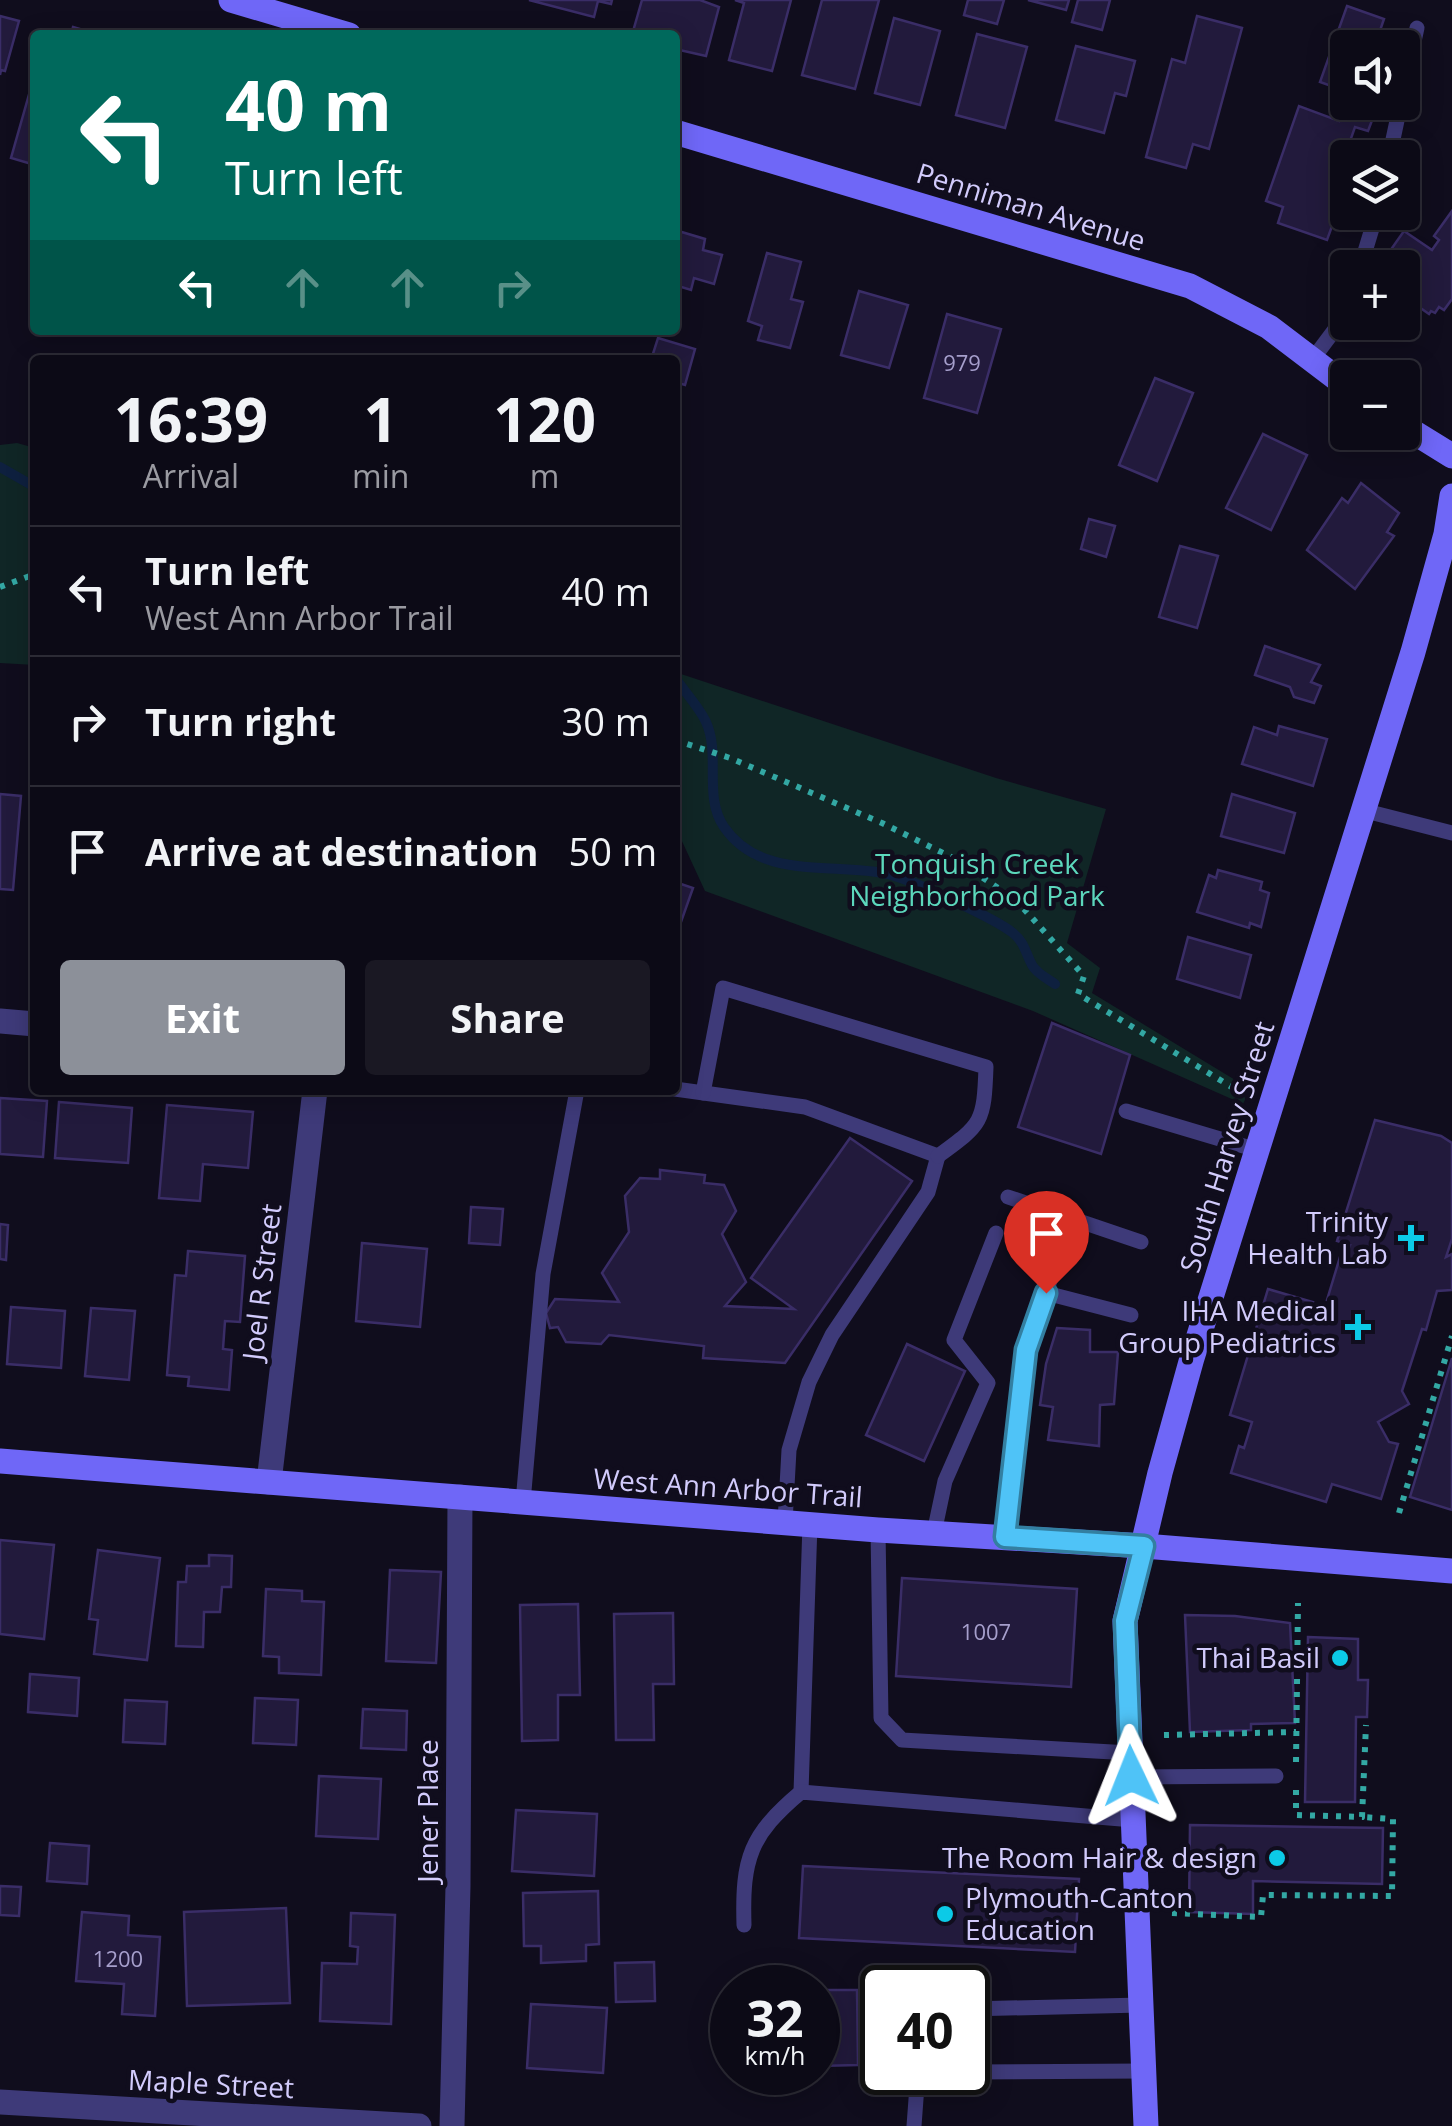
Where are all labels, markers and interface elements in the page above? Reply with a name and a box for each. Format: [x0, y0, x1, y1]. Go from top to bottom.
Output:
map controls [1330, 30, 1420, 450]
button: sound [1330, 30, 1420, 120]
text: 40 m [225, 56, 392, 152]
icon: left [60, 70, 190, 200]
button: layers [1330, 140, 1420, 230]
text: Turn left [225, 147, 403, 208]
street label: Penniman Avenue [912, 153, 1150, 259]
button: + [1330, 250, 1420, 340]
icon: left [170, 260, 225, 315]
icon: ahead [275, 260, 330, 315]
icon: ahead [380, 260, 435, 315]
icon: right [485, 260, 540, 315]
house number: 979 [943, 347, 981, 377]
button: − [1330, 360, 1420, 450]
text: 16:39 [114, 378, 268, 460]
text: 1 [364, 378, 398, 460]
text: 120 [493, 378, 596, 460]
text: Arrival [143, 454, 239, 497]
text: min [352, 454, 409, 497]
text: m [530, 454, 559, 497]
text: Turn left [145, 544, 309, 596]
icon: left [60, 564, 115, 619]
text: 40 m [561, 565, 650, 617]
text: West Ann Arbor Trail [145, 596, 453, 639]
icon: right [60, 694, 115, 749]
text: Turn right [145, 695, 336, 747]
text: 30 m [561, 695, 650, 747]
icon: arrive [60, 824, 115, 879]
text: Arrive at destination [145, 825, 539, 877]
text: 50 m [569, 825, 657, 877]
park label: Tonquish Creek Neighborhood Park [849, 844, 1105, 914]
button: Exit [60, 960, 345, 1075]
button: Share [365, 960, 650, 1075]
street label: South Harvey Street [1170, 1017, 1282, 1277]
pin [1004, 1191, 1089, 1294]
street label: Joel R Street [232, 1202, 289, 1365]
place label: Trinity Health Lab [1247, 1202, 1389, 1272]
icon: arrive [1019, 1206, 1074, 1261]
marker: Trinity Health Lab [1398, 1225, 1424, 1251]
place label: IHA Medical Group Pediatrics [1118, 1291, 1336, 1361]
marker: IHA Medical Group Pediatrics [1345, 1314, 1371, 1340]
street label: West Ann Arbor Trail [592, 1459, 864, 1515]
house number: 1007 [961, 1616, 1011, 1646]
place label: Thai Basil [1196, 1638, 1320, 1676]
marker: Thai Basil [1329, 1647, 1351, 1669]
position arrow [1079, 1724, 1183, 1828]
street label: Jener Place [408, 1739, 446, 1886]
place label: The Room Hair & design [942, 1838, 1257, 1876]
marker: The Room Hair & design [1266, 1847, 1288, 1869]
place label: Plymouth-Canton Education [965, 1878, 1193, 1948]
marker: Plymouth-Canton Education [934, 1903, 956, 1925]
house number: 1200 [93, 1943, 143, 1973]
speed limit sign: 40 [860, 1965, 990, 2095]
text: 32 [746, 1984, 804, 2052]
text: km/h [745, 2038, 805, 2072]
street label: Maple Street [127, 2060, 295, 2106]

